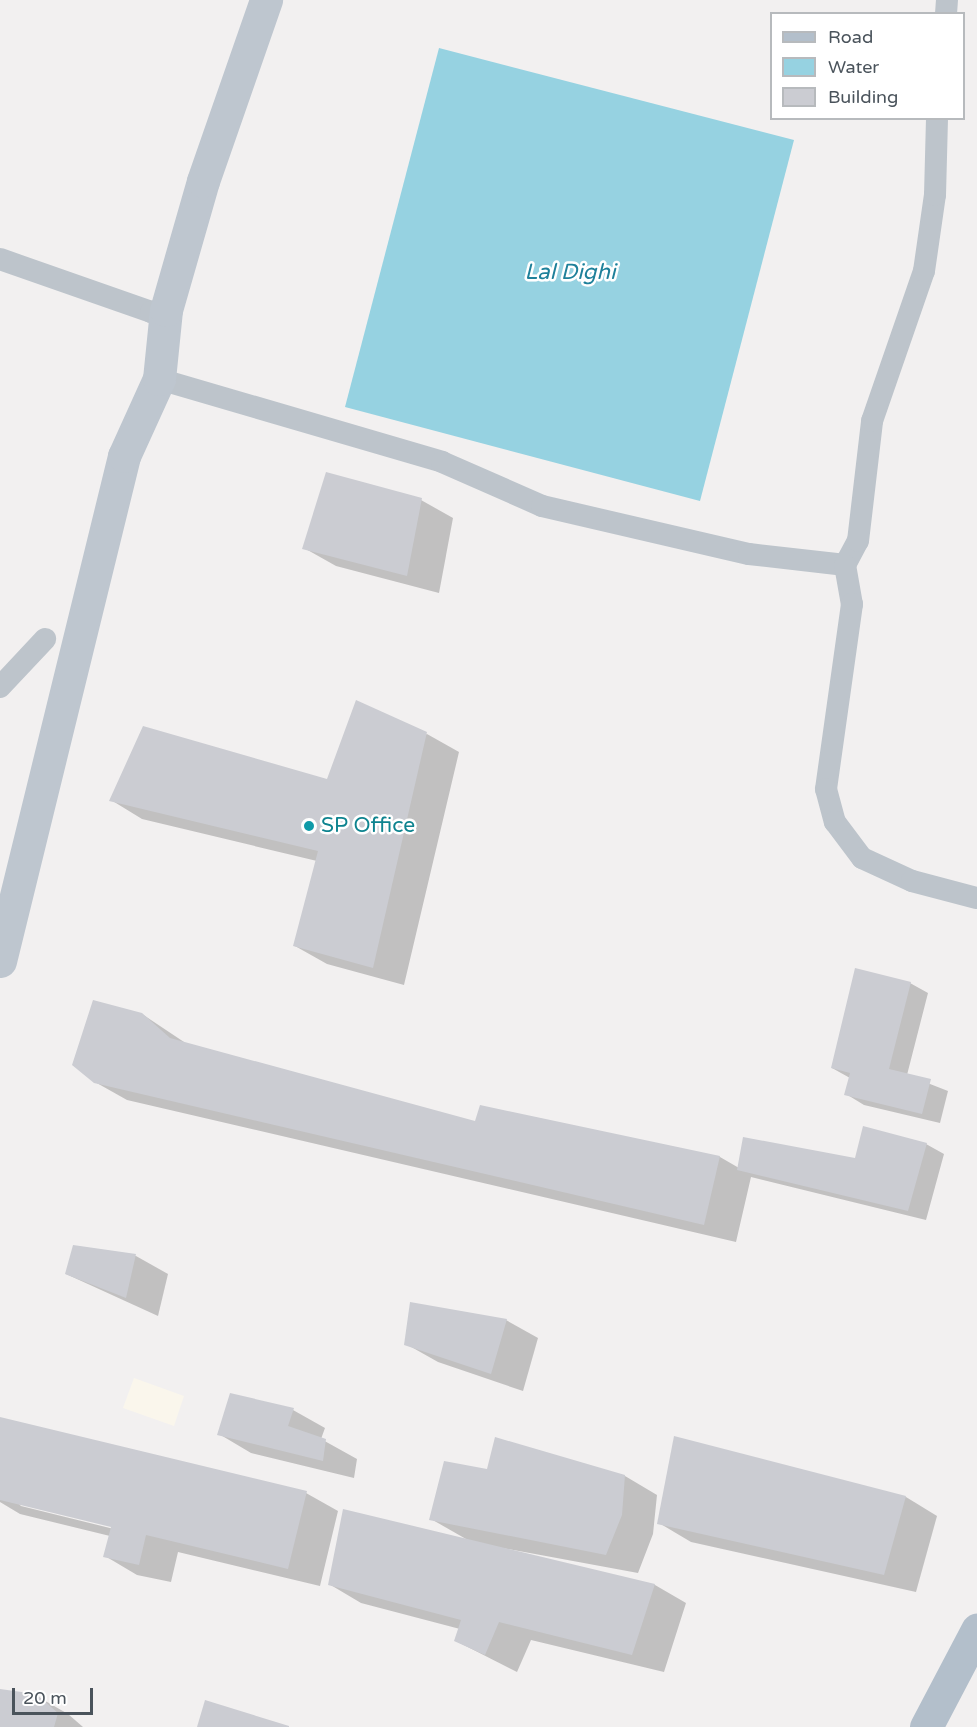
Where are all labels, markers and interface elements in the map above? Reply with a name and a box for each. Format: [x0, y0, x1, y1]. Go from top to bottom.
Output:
legend [770, 12, 965, 120]
text: Road [828, 26, 873, 48]
text: Water [828, 56, 879, 78]
text: Building [828, 86, 898, 108]
water label: Lal Dighi [525, 260, 615, 286]
place label: SP Office [321, 813, 415, 839]
marker: SP Office [302, 819, 316, 833]
scale bar [15, 1676, 96, 1714]
text: 20 m [23, 1687, 67, 1709]

